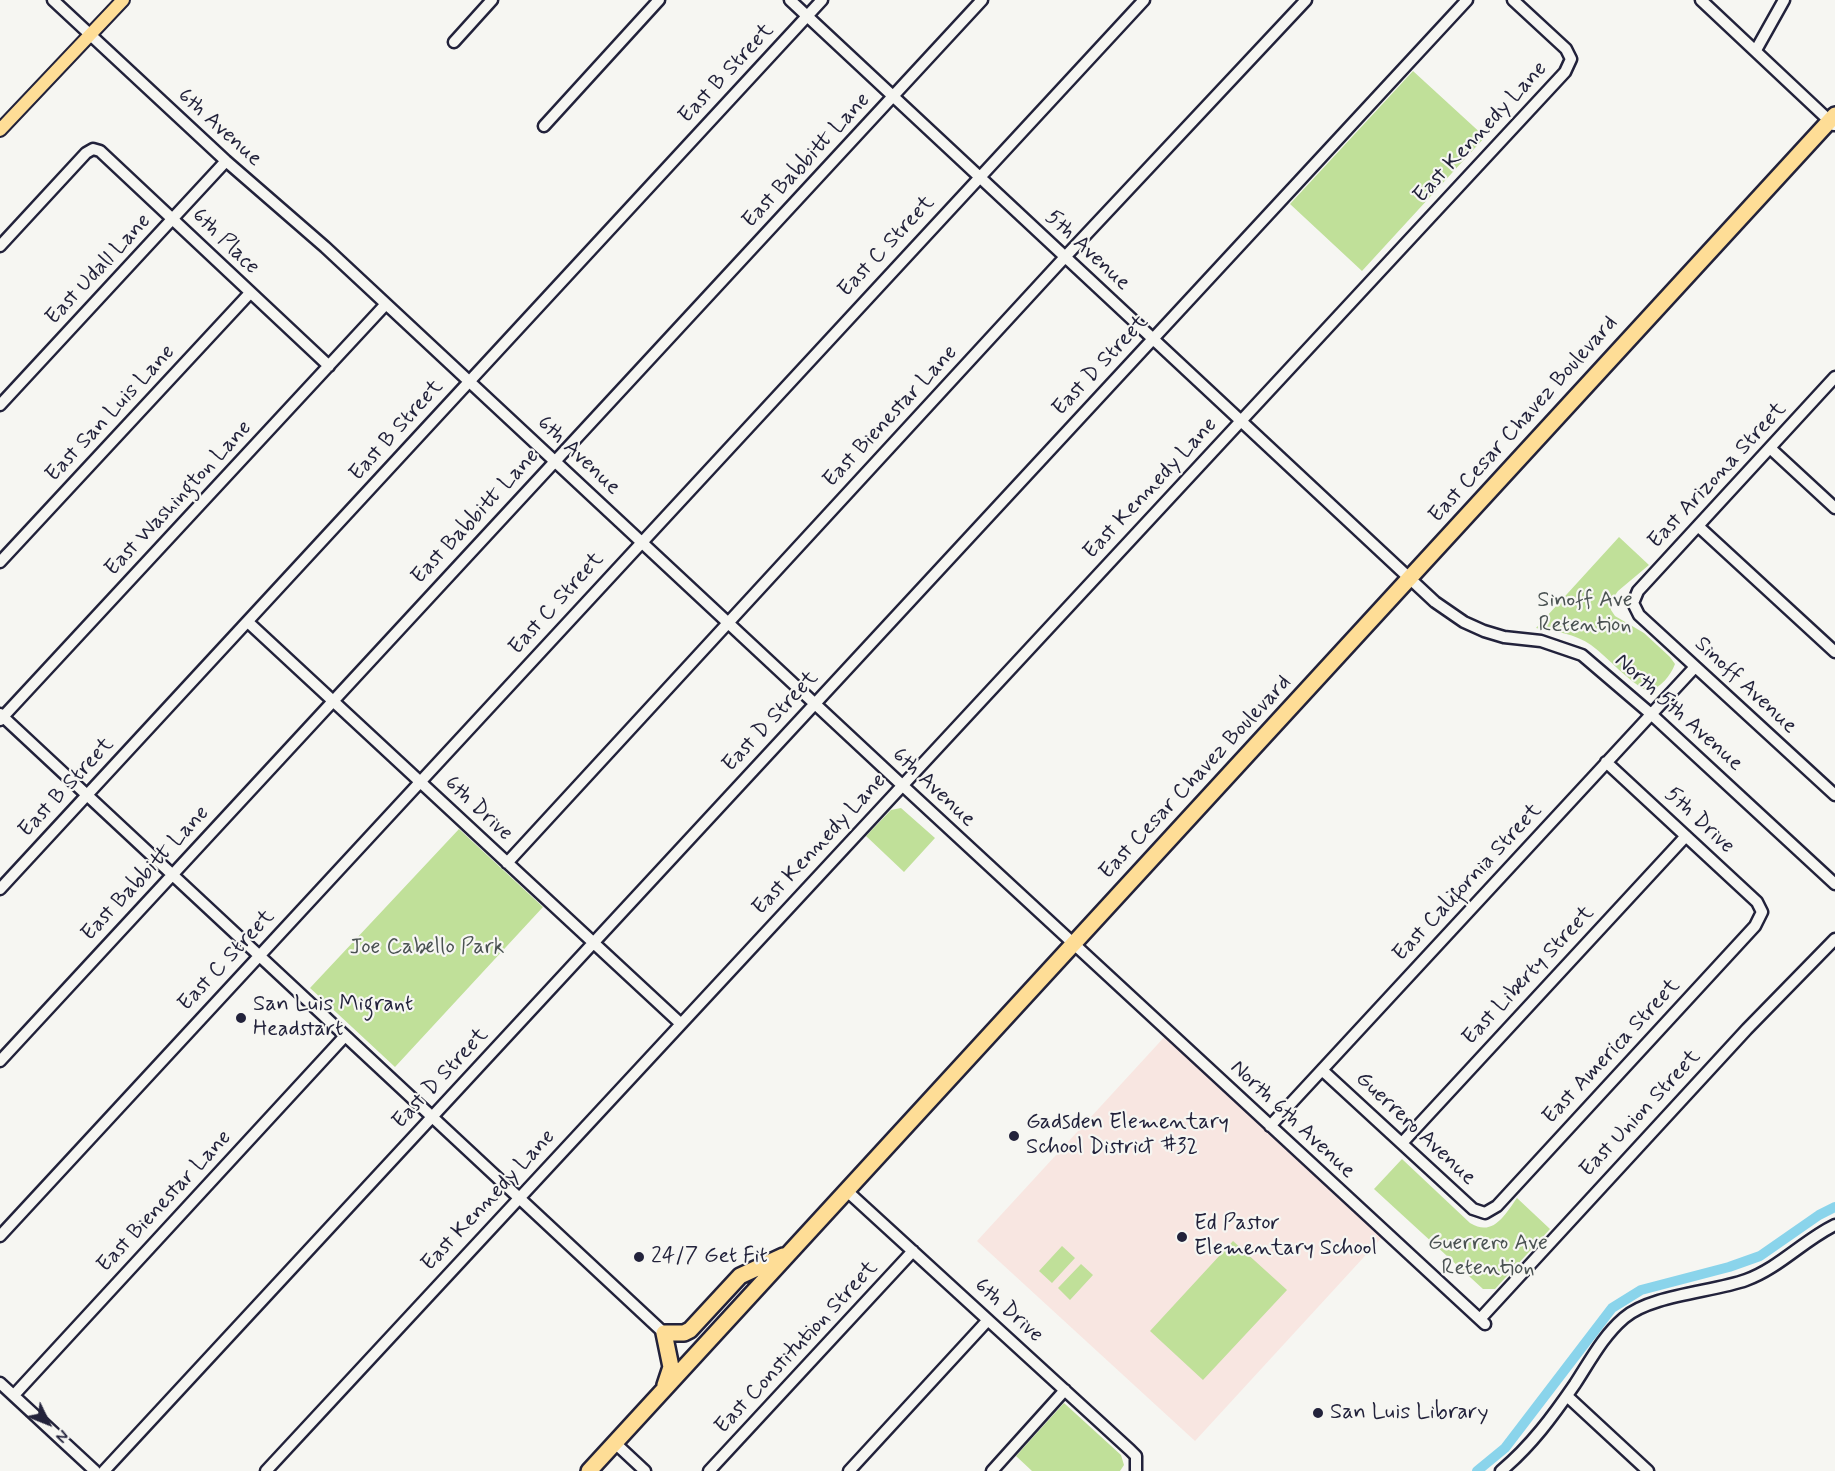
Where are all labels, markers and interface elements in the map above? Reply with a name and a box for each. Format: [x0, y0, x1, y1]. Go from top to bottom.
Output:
street label: East B Street [674, 18, 780, 130]
street label: East Kennedy Lane [1408, 57, 1554, 209]
street label: 6th Avenue [171, 83, 267, 173]
street label: East Babbitt Lane [737, 88, 877, 234]
street label: East C Street [833, 191, 941, 303]
street label: 6th Place [186, 203, 264, 281]
street label: 5th Avenue [1039, 205, 1135, 297]
street label: East Udall Lane [41, 209, 157, 331]
street label: East D Street [1047, 310, 1155, 422]
street label: East Cesar Chavez Boulevard [1424, 311, 1624, 529]
street label: East San Luis Lane [41, 340, 181, 488]
street label: East Bienestar Lane [818, 340, 964, 494]
street label: East B Street [345, 375, 449, 487]
street label: East Arizona Street [1643, 397, 1793, 555]
street label: 6th Avenue [531, 411, 625, 501]
street label: East Kennedy Lane [1078, 413, 1224, 565]
street label: East Washington Lane [100, 416, 258, 582]
street label: East Babbitt Lane [406, 444, 546, 590]
street label: East C Street [504, 547, 610, 661]
park label: Sinoff Ave Retention [1537, 588, 1633, 640]
street label: Sinoff Avenue [1688, 632, 1802, 740]
street label: North 5th Avenue [1608, 648, 1748, 778]
street label: East D Street [717, 666, 825, 778]
street label: East Cesar Chavez Boulevard [1094, 670, 1298, 886]
street label: East B Street [14, 732, 120, 844]
street label: 6th Avenue [886, 743, 980, 833]
street label: East Kennedy Lane [747, 769, 893, 921]
street label: 6th Drive [438, 771, 518, 847]
street label: 5th Drive [1659, 782, 1739, 860]
street label: East California Street [1388, 798, 1548, 968]
street label: East Babbitt Lane [76, 801, 216, 947]
street label: East Liberty Street [1458, 901, 1600, 1051]
street label: East C Street [173, 905, 281, 1017]
park label: Joe Cabello Park [349, 935, 505, 961]
street label: East America Street [1538, 974, 1686, 1130]
place label: San Luis Migrant Headstart [253, 992, 413, 1044]
marker: San Luis Migrant Headstart [234, 1011, 248, 1025]
street label: East D Street [387, 1023, 495, 1135]
street label: East Union Street [1575, 1045, 1707, 1183]
street label: North 6th Avenue [1224, 1055, 1360, 1185]
street label: Guerrero Avenue [1349, 1066, 1481, 1192]
place label: Gadsden Elementary School District #32 [1026, 1110, 1229, 1162]
street label: East Bienestar Lane [92, 1125, 238, 1279]
street label: East Kennedy Lane [416, 1125, 562, 1277]
marker: Gadsden Elementary School District #32 [1007, 1129, 1021, 1143]
place label: Ed Pastor Elementary School [1194, 1211, 1377, 1262]
marker: Ed Pastor Elementary School [1175, 1230, 1189, 1244]
park label: Guerrero Ave Retention [1428, 1231, 1548, 1282]
place label: 24/7 Get Fit [651, 1244, 768, 1270]
marker: 24/7 Get Fit [632, 1250, 646, 1264]
street label: East Constitution Street [710, 1256, 884, 1440]
street label: 6th Drive [968, 1273, 1048, 1349]
north arrow [18, 1393, 78, 1453]
place label: San Luis Library [1330, 1400, 1489, 1426]
marker: San Luis Library [1311, 1406, 1325, 1420]
text: N [50, 1425, 73, 1447]

